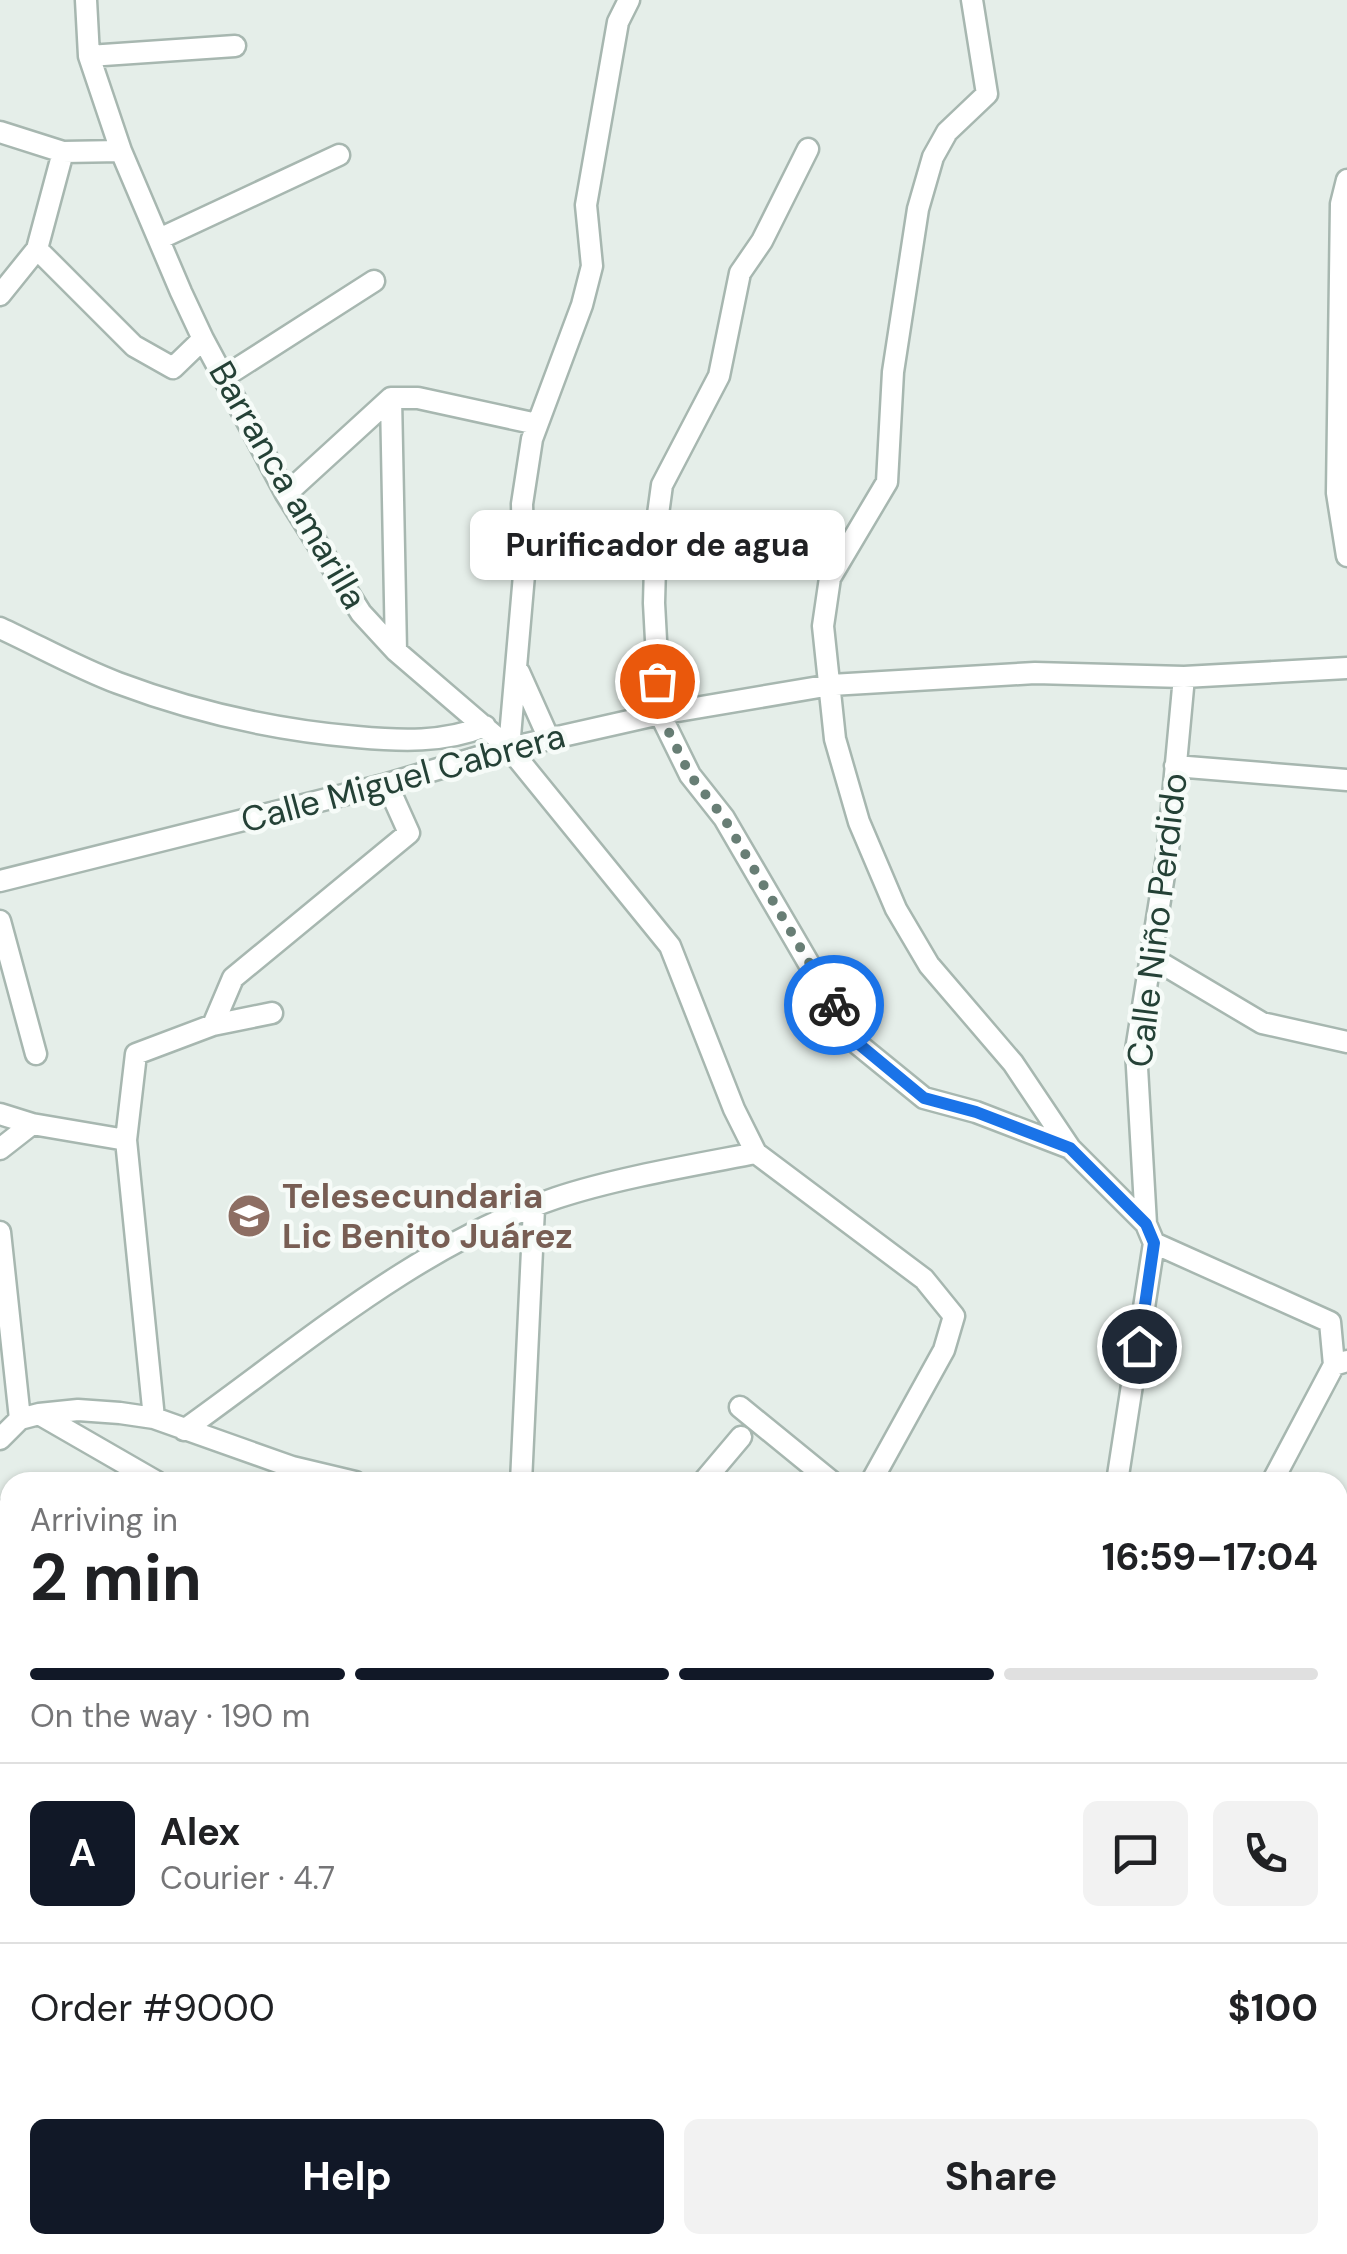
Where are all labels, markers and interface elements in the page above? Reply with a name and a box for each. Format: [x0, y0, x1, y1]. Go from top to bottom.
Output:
street label: Barranca amarilla [198, 353, 378, 617]
callout: Purificador de agua [470, 511, 844, 581]
text: Purificador de agua [505, 524, 810, 566]
pin [615, 639, 700, 724]
icon: bag [630, 654, 685, 709]
street label: Calle Miguel Cabrera [236, 713, 570, 843]
street label: Calle Niño Perdido [1116, 770, 1198, 1070]
courier [784, 955, 884, 1055]
icon: bike [807, 978, 862, 1033]
place label: Telesecundaria Lic Benito Juárez [282, 1173, 573, 1259]
school or university icon: Telesecundaria Lic Benito Juárez [226, 1193, 272, 1239]
pin [1097, 1304, 1182, 1389]
icon: home [1112, 1319, 1167, 1374]
text: Arriving in [30, 1499, 178, 1541]
text: 16:59–17:04 [1102, 1532, 1318, 1582]
text: 2 min [30, 1536, 202, 1620]
text: On the way · 190 m [30, 1695, 310, 1737]
button: chat [1083, 1801, 1188, 1906]
button: phone [1213, 1801, 1318, 1906]
text: Alex [160, 1807, 240, 1857]
text: A [69, 1828, 96, 1878]
text: Courier · 4.7 [160, 1857, 335, 1899]
text: Order #9000 [30, 1983, 275, 2033]
text: $100 [1228, 1983, 1318, 2033]
button: Help [30, 2119, 664, 2234]
button: Share [684, 2119, 1318, 2234]

